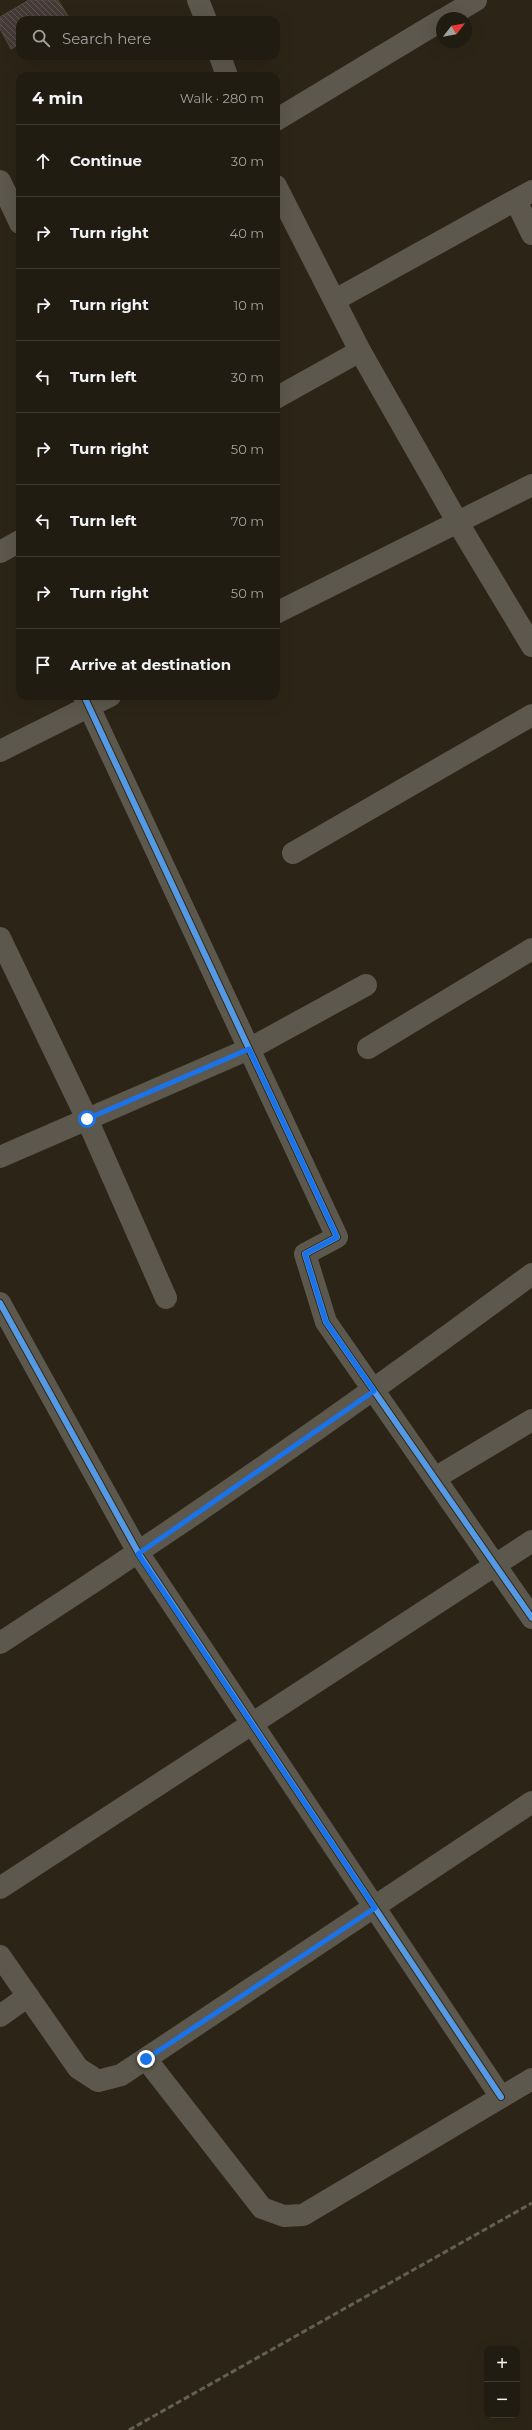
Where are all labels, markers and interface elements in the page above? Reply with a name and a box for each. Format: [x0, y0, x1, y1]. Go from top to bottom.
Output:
north arrow [436, 12, 472, 48]
search box [16, 16, 280, 60]
icon: search [30, 27, 52, 49]
text: Search here [62, 29, 151, 48]
text: 4 min [32, 88, 83, 108]
text: Walk · 280 m [180, 90, 264, 106]
icon: ahead [32, 150, 54, 172]
text: Continue [70, 151, 142, 170]
text: 30 m [231, 153, 264, 169]
icon: right [32, 222, 54, 244]
text: Turn right [70, 223, 149, 242]
text: 40 m [230, 225, 264, 241]
icon: right [32, 294, 54, 316]
text: Turn right [70, 295, 149, 314]
text: 10 m [234, 297, 264, 313]
icon: left [32, 366, 54, 388]
text: Turn left [70, 367, 137, 386]
text: 30 m [231, 369, 264, 385]
icon: right [32, 438, 54, 460]
text: Turn right [70, 439, 149, 458]
text: 50 m [231, 441, 264, 457]
icon: left [32, 510, 54, 532]
text: Turn left [70, 511, 137, 530]
text: 70 m [231, 513, 264, 529]
icon: right [32, 582, 54, 604]
text: Turn right [70, 583, 149, 602]
text: 50 m [231, 585, 264, 601]
icon: arrive [32, 654, 54, 676]
text: Arrive at destination [70, 655, 231, 674]
route start [78, 1110, 96, 1128]
route end [137, 2050, 155, 2068]
map controls [484, 2346, 520, 2418]
button: + [484, 2346, 520, 2382]
button: − [484, 2382, 520, 2418]

